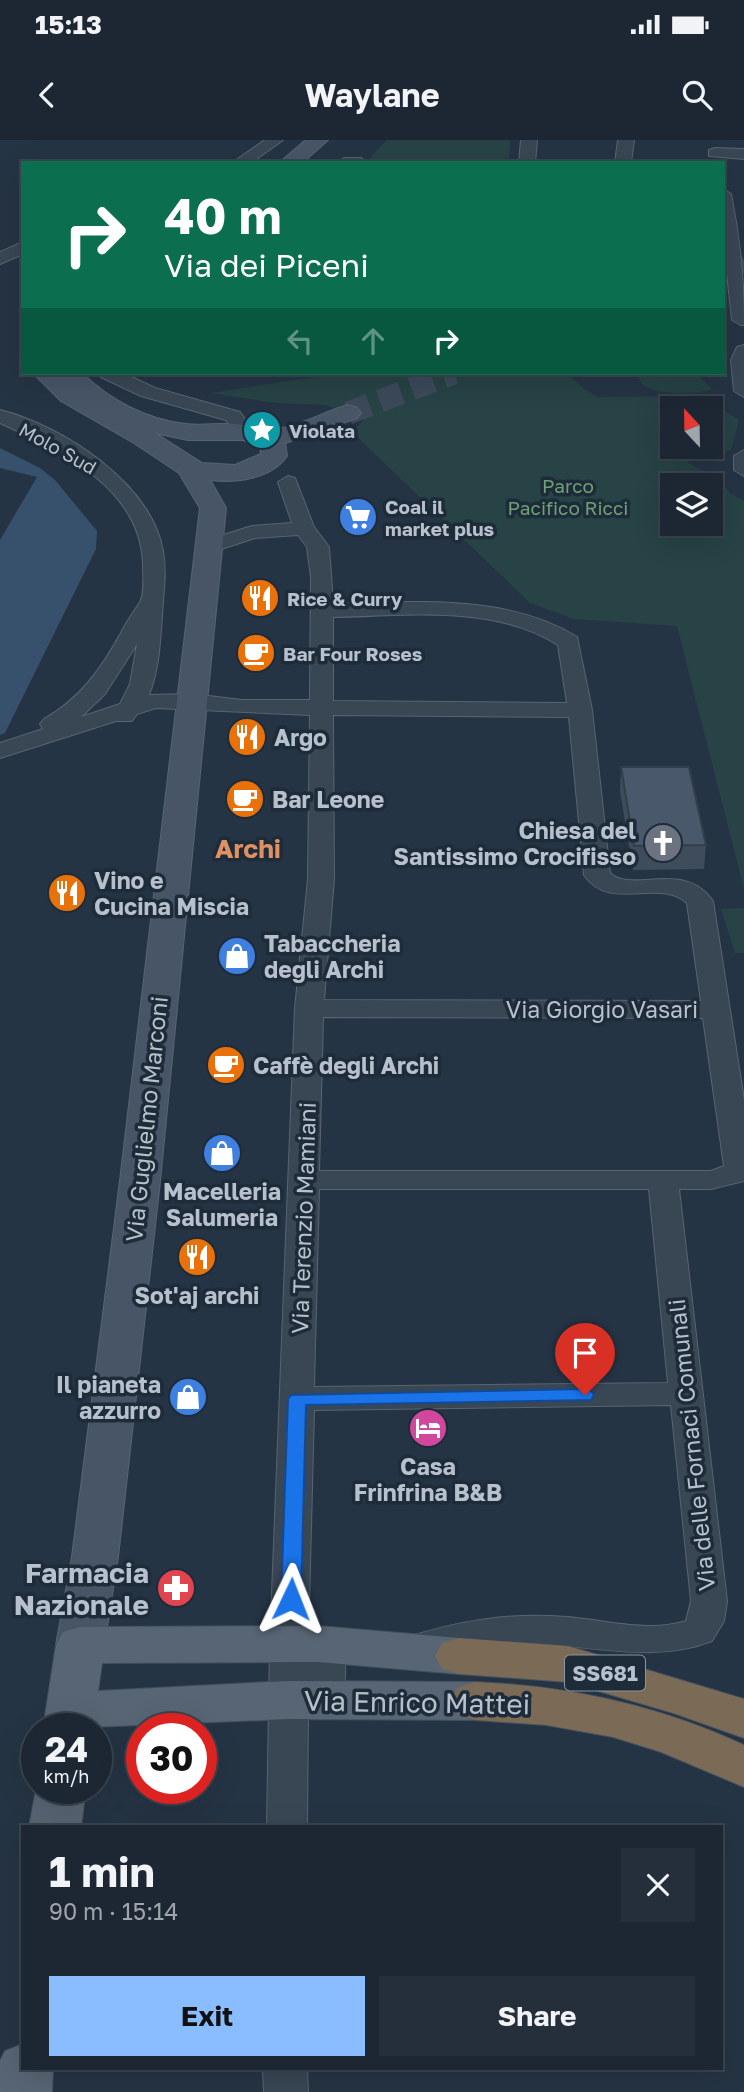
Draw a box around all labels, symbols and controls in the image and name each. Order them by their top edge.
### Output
text: 15:13 [35,9,102,40]
icon: back [28,76,66,114]
text: Waylane [304,76,440,114]
icon: search [678,76,716,114]
text: 40 m [164,186,282,245]
icon: right [49,189,140,280]
text: Via dei Piceni [164,246,369,284]
icon: left [281,322,319,360]
icon: ahead [354,322,392,360]
icon: right [427,322,465,360]
north arrow [660,396,723,458]
map controls [660,396,723,536]
place icon: Violata [241,409,283,451]
street label: Molo Sud [15,417,101,479]
place label: Violata [289,419,355,442]
button: layers [660,473,723,536]
park label: Parco Pacifico Ricci [508,474,628,519]
place label: Coal il market plus [385,495,495,540]
supermarket icon: Coal il market plus [337,496,379,538]
restaurant icon: Rice & Curry [239,577,281,619]
place label: Rice & Curry [287,587,403,610]
cafe icon: Bar Four Roses [235,632,277,674]
place label: Bar Four Roses [283,642,423,665]
restaurant icon: Argo [226,716,268,758]
place label: Argo [274,723,327,751]
cafe icon: Bar Leone [224,778,266,820]
place label: Bar Leone [272,785,384,813]
place label: Chiesa del Santissimo Crocifisso [394,816,636,870]
church icon: Chiesa del Santissimo Crocifisso [642,822,684,864]
district label: Archi [215,833,281,864]
place label: Vino e Cucina Miscia [94,866,249,920]
restaurant icon: Vino e Cucina Miscia [46,872,88,914]
place label: Tabaccheria degli Archi [264,929,400,983]
shop icon: Tabaccheria degli Archi [216,935,258,977]
street label: Via Guglielmo Marconi [119,995,173,1243]
street label: Via Giorgio Vasari [506,995,698,1023]
cafe icon: Caffè degli Archi [205,1044,247,1086]
place label: Caffè degli Archi [253,1051,439,1079]
street label: Via Terenzio Mamiani [285,1102,321,1334]
shop icon: Macelleria Salumeria [201,1132,243,1174]
place label: Macelleria Salumeria [163,1177,281,1231]
restaurant icon: Sot'aj archi [176,1236,218,1278]
place label: Sot'aj archi [135,1281,259,1309]
street label: Via delle Fornaci Comunali [662,1298,720,1592]
pin [555,1323,615,1395]
icon: arrive [566,1334,604,1372]
place label: Il pianeta azzurro [56,1370,161,1424]
shop icon: Il pianeta azzurro [167,1376,209,1418]
hotel icon: Casa Frinfrina B&B [407,1407,449,1449]
place label: Casa Frinfrina B&B [354,1452,502,1506]
place label: Farmacia Nazionale [14,1556,149,1621]
position arrow [254,1562,328,1636]
pharmacy icon: Farmacia Nazionale [155,1567,197,1609]
road number: SS681 [565,1656,645,1690]
street label: Via Enrico Mattei [304,1684,530,1720]
speed limit sign: 30 [126,1713,217,1804]
text: 24 [45,1728,88,1770]
text: km/h [44,1765,89,1787]
text: 1 min [49,1846,155,1896]
button: close [621,1848,695,1922]
text: 90 m · 15:14 [49,1897,178,1925]
button: Exit [49,1976,365,2056]
button: Share [379,1976,695,2056]

